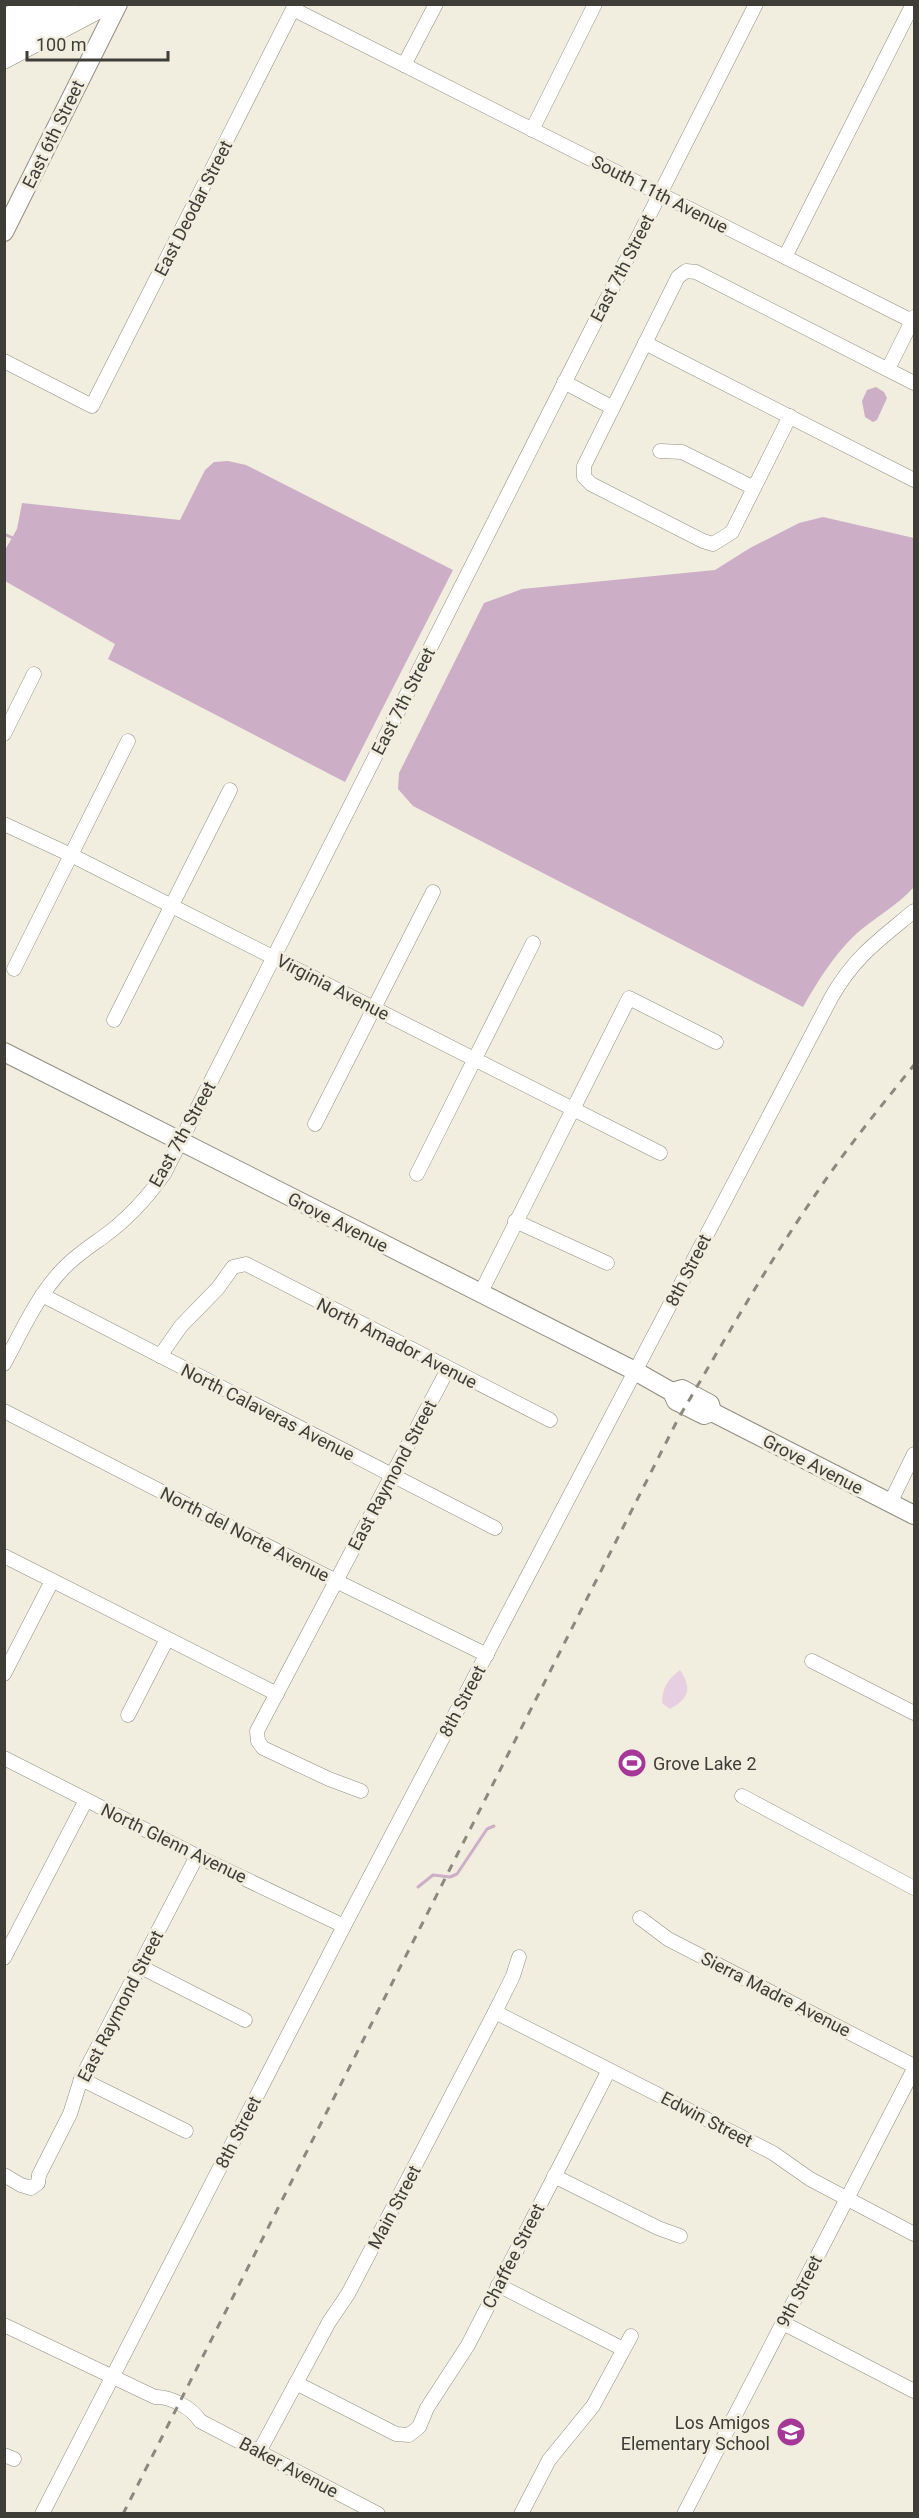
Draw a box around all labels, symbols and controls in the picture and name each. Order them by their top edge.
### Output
scale bar [27,24,168,62]
text: 100 m [36,34,87,55]
street label: East 6th Street [18,76,88,191]
street label: East Deodar Street [150,137,236,279]
street label: South 11th Avenue [588,150,732,238]
street label: East 7th Street [586,211,658,325]
street label: East 7th Street [367,644,439,758]
street label: Virginia Avenue [273,950,393,1024]
street label: East 7th Street [144,1077,220,1190]
street label: Grove Avenue [284,1188,392,1256]
street label: 8th Street [661,1230,715,1309]
street label: North Amador Avenue [313,1293,481,1393]
street label: North Calaveras Avenue [178,1359,358,1465]
street label: East Raymond Street [344,1396,441,1554]
street label: Grove Avenue [759,1430,867,1498]
street label: North del Norte Avenue [157,1482,333,1586]
street label: 8th Street [434,1662,490,1740]
sports icon: Grove Lake 2 [616,1747,648,1779]
place label: Grove Lake 2 [653,1753,757,1774]
street label: North Glenn Avenue [98,1799,250,1887]
street label: East Raymond Street [73,1927,167,2085]
street label: Sierra Madre Avenue [698,1947,854,2041]
street label: Edwin Street [658,2087,756,2151]
street label: 8th Street [211,2092,265,2171]
street label: Main Street [363,2161,425,2252]
street label: Chaffee Street [478,2200,548,2312]
street label: 9th Street [772,2251,826,2330]
place label: Los Amigos Elementary School [621,2412,770,2454]
school or university icon: Los Amigos Elementary School [775,2416,807,2448]
street label: Baker Avenue [236,2432,342,2502]

